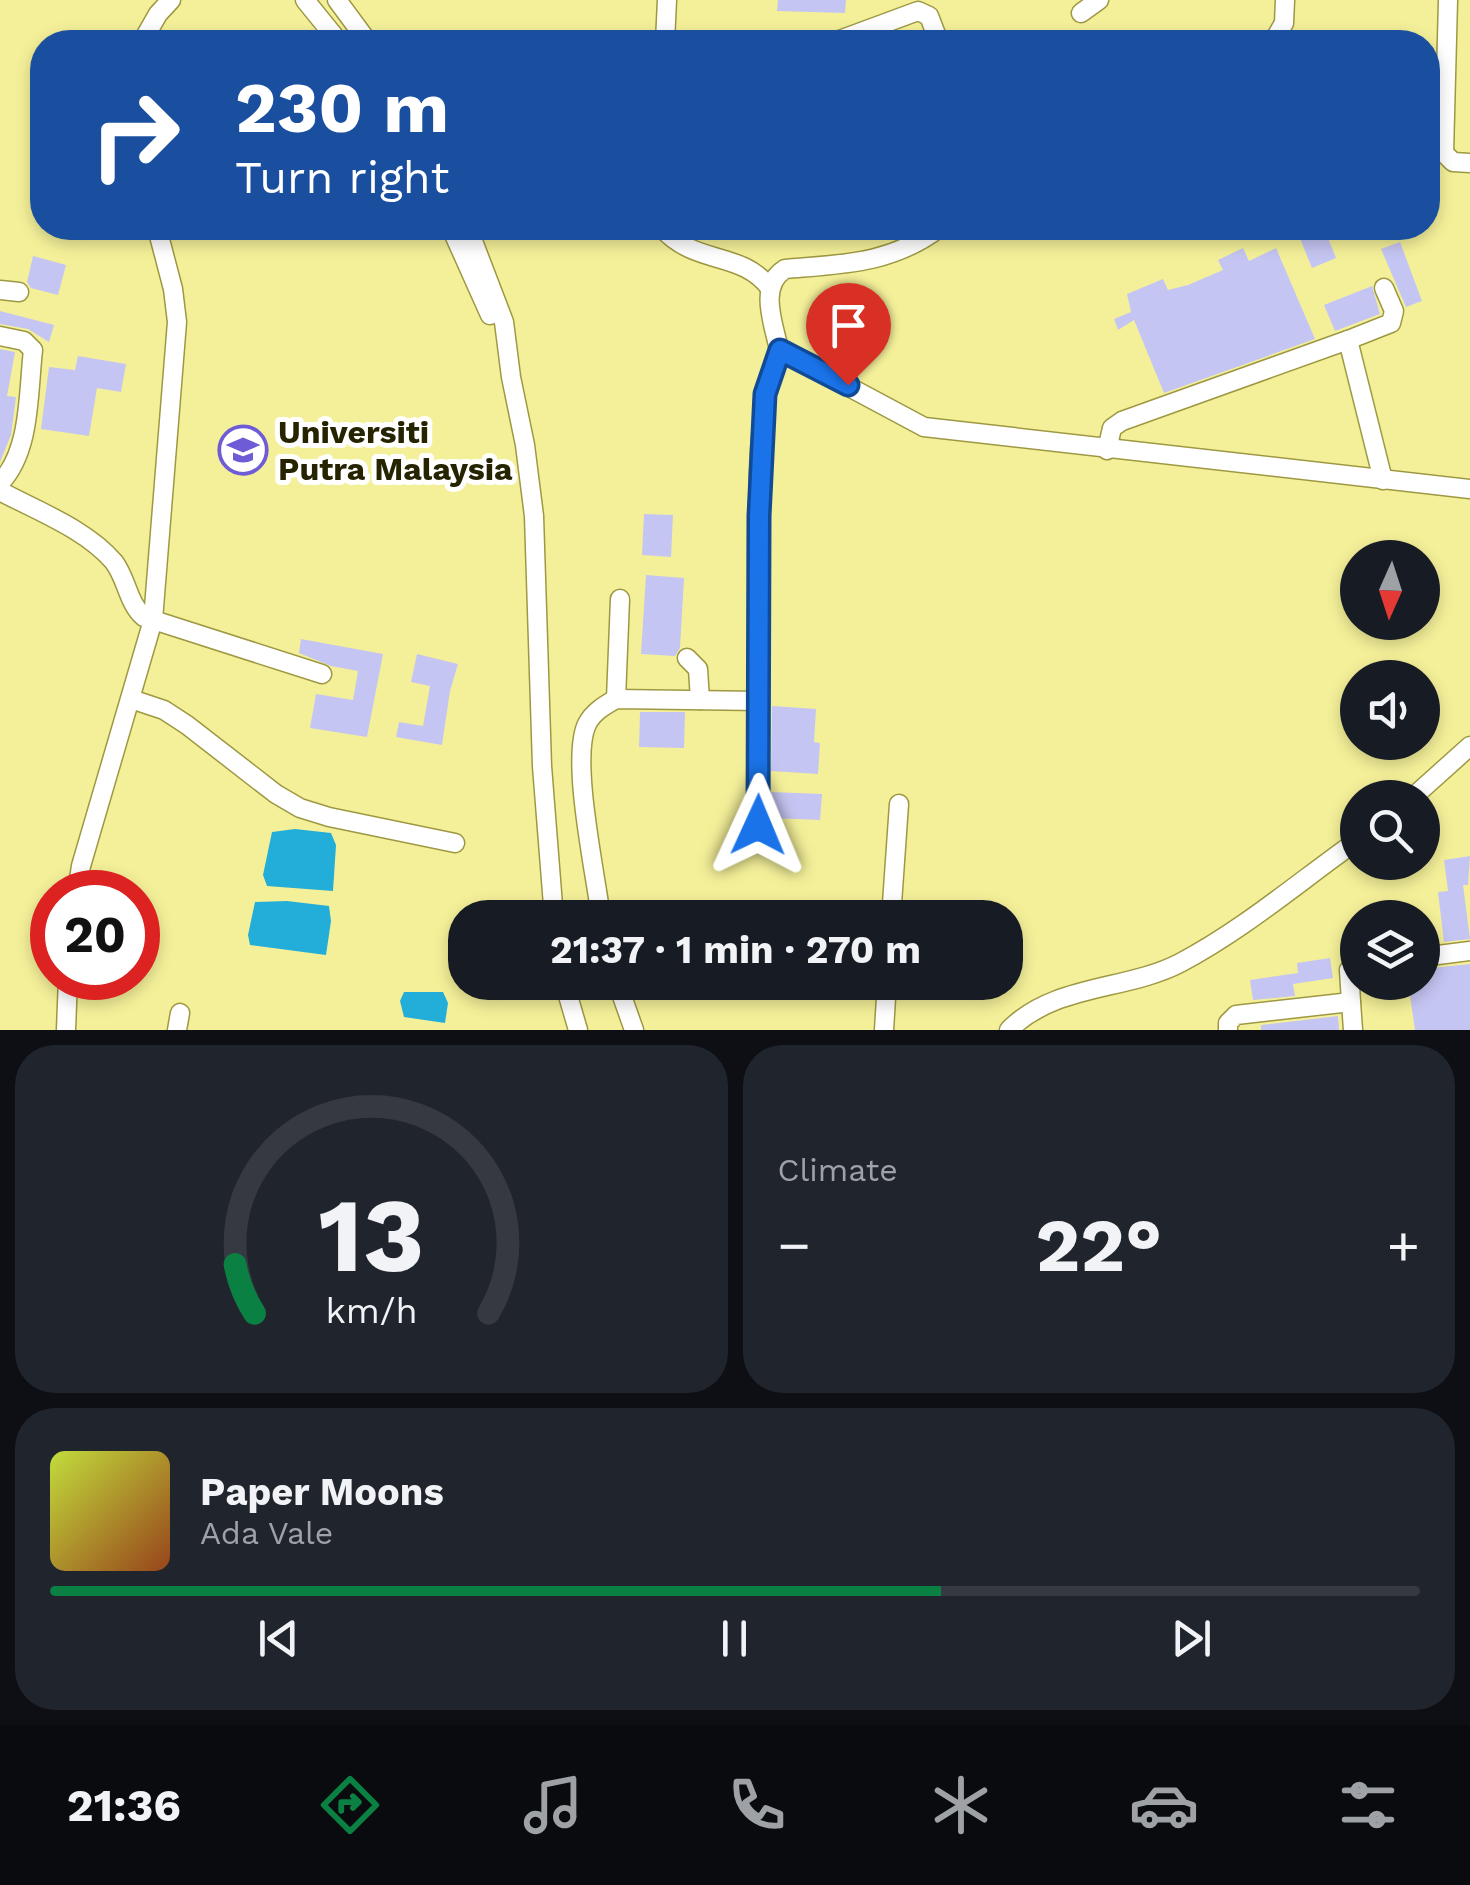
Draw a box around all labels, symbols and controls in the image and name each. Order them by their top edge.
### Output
text: 230 m [235,67,449,149]
icon: right [70,70,200,200]
text: Turn right [235,151,449,204]
pin [806,283,891,386]
icon: arrive [821,298,876,353]
place label: Universiti Putra Malaysia [278,413,513,488]
school or university icon: Universiti Putra Malaysia [217,424,269,476]
north arrow [1340,540,1440,640]
map controls [1340,540,1440,1000]
button: sound [1340,660,1440,760]
position arrow [706,773,810,877]
button: search [1340,780,1440,880]
speed limit sign: 20 [30,870,160,1000]
button: layers [1340,900,1440,1000]
text: 21:37 · 1 min · 270 m [550,928,921,972]
text: Climate [778,1151,898,1189]
text: 13 [318,1174,425,1296]
text: 22° [1035,1201,1162,1289]
text: − [778,1213,811,1277]
text: + [1387,1213,1420,1277]
text: km/h [325,1290,417,1332]
text: Paper Moons [200,1470,444,1514]
text: Ada Vale [200,1514,333,1552]
icon: previous [251,1611,306,1666]
icon: pause [707,1611,762,1666]
icon: next [1164,1611,1219,1666]
icon: directions [315,1770,385,1840]
icon: music [518,1770,588,1840]
icon: phone [722,1770,792,1840]
icon: climate [926,1770,996,1840]
icon: car [1129,1770,1199,1840]
icon: filters [1333,1770,1403,1840]
text: 21:36 [67,1779,181,1832]

